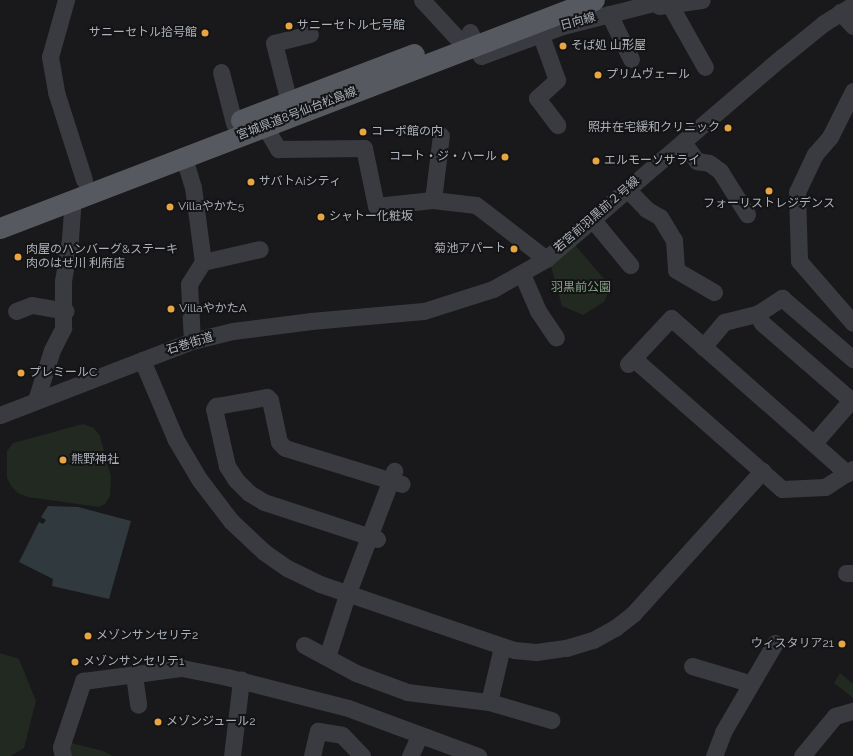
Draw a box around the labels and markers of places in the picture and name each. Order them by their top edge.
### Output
place label: サニーセトル七号館 [297,19,405,33]
marker: サニーセトル七号館 [284,21,294,31]
place label: サニーセトル拾号館 [89,26,197,40]
marker: サニーセトル拾号館 [200,28,210,38]
place label: そば処 山形屋 [571,39,646,53]
marker: そば処 山形屋 [558,41,568,51]
place label: プリムヴェール [606,68,690,82]
marker: プリムヴェール [593,70,603,80]
place label: 照井在宅緩和クリニック [588,121,720,135]
marker: 照井在宅緩和クリニック [723,123,733,133]
place label: コーポ館の内 [371,125,443,139]
marker: コーポ館の内 [358,127,368,137]
place label: コート・ジ・ハール [389,150,497,164]
marker: コート・ジ・ハール [500,152,510,162]
place label: エルモーソサライ [604,154,700,168]
marker: エルモーソサライ [591,156,601,166]
place label: サバトAiシティ [259,175,342,189]
marker: サバトAiシティ [246,177,256,187]
marker: フォーリストレジデンス [764,186,774,196]
place label: フォーリストレジデンス [703,197,835,211]
place label: Villaやかた5 [178,200,244,214]
marker: Villaやかた5 [165,202,175,212]
place label: シャトー化粧坂 [329,210,413,224]
marker: シャトー化粧坂 [316,212,326,222]
place label: 菊池アパート [434,242,506,256]
place label: 肉屋のハンバーグ&ステーキ 肉のはせ川 利府店 [26,243,178,271]
marker: 菊池アパート [509,244,519,254]
marker: 肉屋のハンバーグ&ステーキ 肉のはせ川 利府店 [13,252,23,262]
place label: VillaやかたA [179,302,247,316]
marker: VillaやかたA [166,304,176,314]
place label: プレミールC [29,366,97,380]
marker: プレミールC [16,368,26,378]
place label: 熊野神社 [71,453,119,467]
marker: 熊野神社 [58,455,68,465]
place label: メゾンサンセリテ2 [96,629,198,643]
marker: メゾンサンセリテ2 [83,631,93,641]
place label: ウィスタリア21 [751,637,834,651]
marker: ウィスタリア21 [837,639,847,649]
place label: メゾンサンセリテ1 [83,655,184,669]
marker: メゾンサンセリテ1 [70,657,80,667]
place label: メゾンジュール2 [166,715,256,729]
marker: メゾンジュール2 [153,717,163,727]

